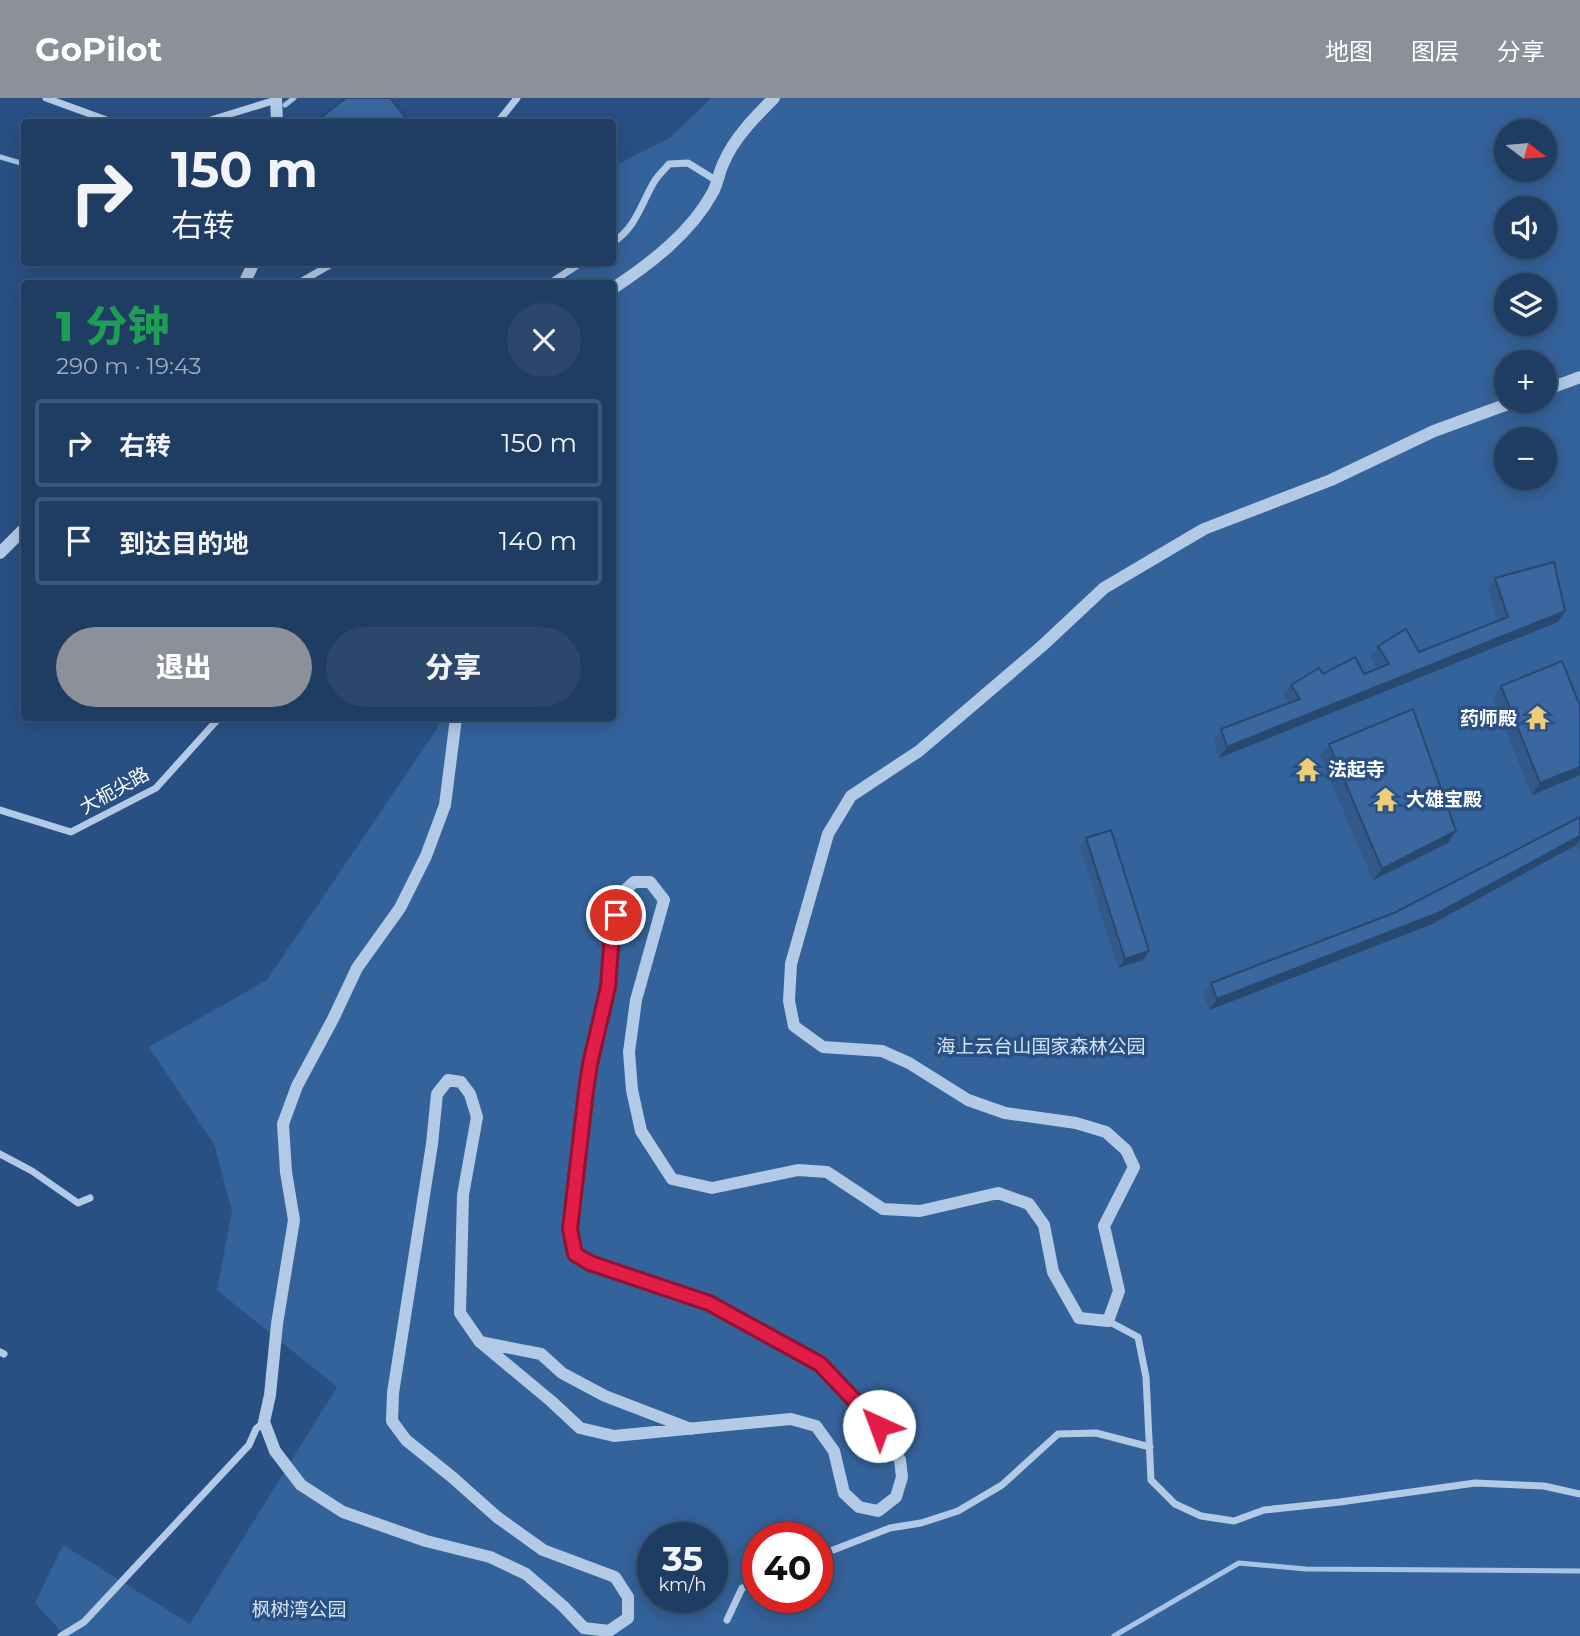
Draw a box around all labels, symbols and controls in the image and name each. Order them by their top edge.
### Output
text: GoPilot [35,29,162,69]
text: 地图 [1325,37,1373,66]
text: 图层 [1411,37,1459,66]
text: 分享 [1497,37,1545,66]
north arrow [1494,119,1558,182]
map controls [1494,119,1557,490]
text: 150 m [171,140,318,199]
icon: right [56,147,147,238]
button: sound [1494,196,1557,259]
text: 右转 [171,206,235,245]
button: layers [1494,273,1557,336]
text: 1 分钟 [56,300,169,352]
button: close [507,303,581,377]
button: + [1494,350,1557,413]
text: 290 m · 19:43 [56,352,202,380]
icon: right [60,424,98,462]
text: 150 m [501,427,577,459]
button: − [1494,427,1557,490]
text: 右转 [119,430,171,462]
icon: arrive [60,522,98,560]
text: 140 m [499,525,577,557]
text: 到达目的地 [119,528,249,560]
button: 退出 [56,627,312,707]
button: 分享 [326,627,581,707]
temple icon: 药师殿 [1523,704,1551,732]
place label: 药师殿 [1460,707,1517,730]
temple icon: 法起寺 [1294,755,1322,783]
place label: 法起寺 [1328,758,1385,781]
street label: 大枙尖路 [75,762,153,819]
temple icon: 大雄宝殿 [1372,785,1400,813]
place label: 大雄宝殿 [1406,788,1482,811]
pin [586,885,646,945]
icon: arrive [597,896,635,934]
park label: 海上云台山国家森林公园 [936,1035,1146,1058]
position arrow [842,1389,916,1463]
speed limit sign: 40 [742,1522,833,1613]
text: 35 [662,1537,703,1580]
text: km/h [658,1574,707,1596]
park label: 枫树湾公园 [251,1598,347,1621]

